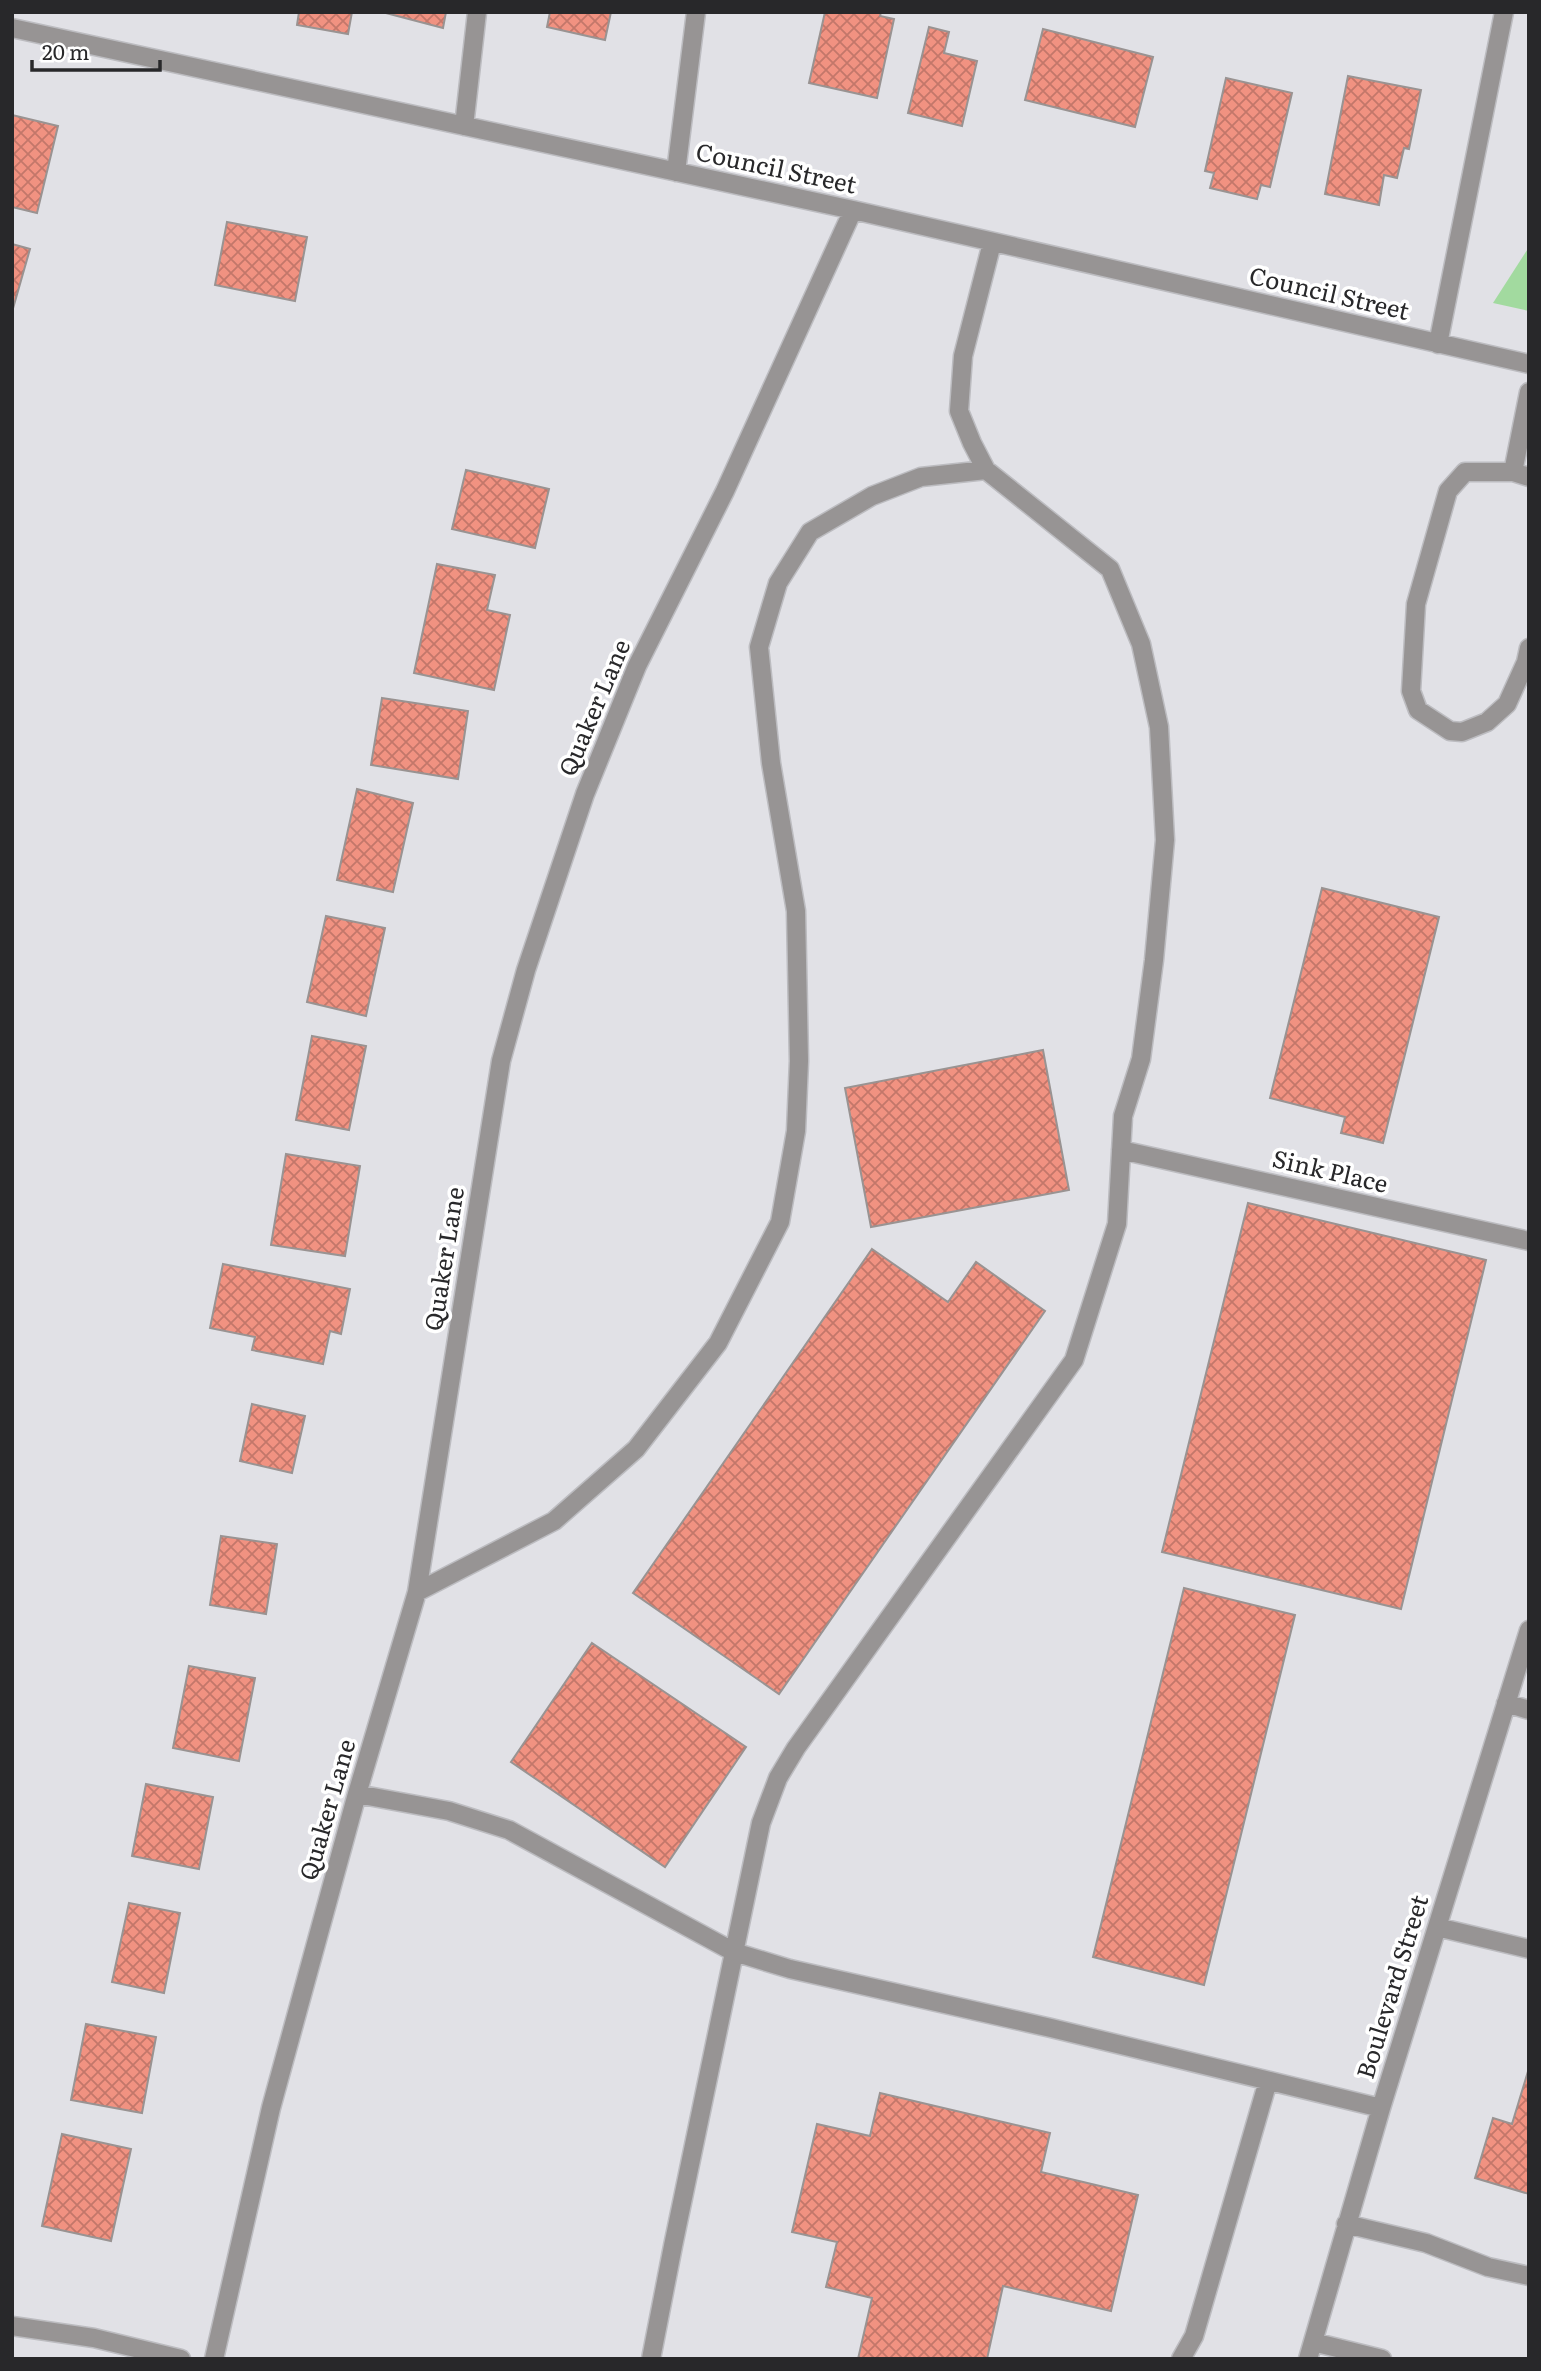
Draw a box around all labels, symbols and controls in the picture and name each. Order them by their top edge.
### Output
scale bar [32,28,159,72]
text: 20 m [42,35,89,66]
street label: Council Street [693,132,860,201]
street label: Council Street [1246,256,1413,327]
street label: Quaker Lane [548,633,637,781]
street label: Sink Place [1270,1139,1392,1200]
street label: Quaker Lane [414,1184,471,1333]
street label: Quaker Lane [289,1735,362,1884]
street label: Boulevard Street [1346,1890,1435,2083]

